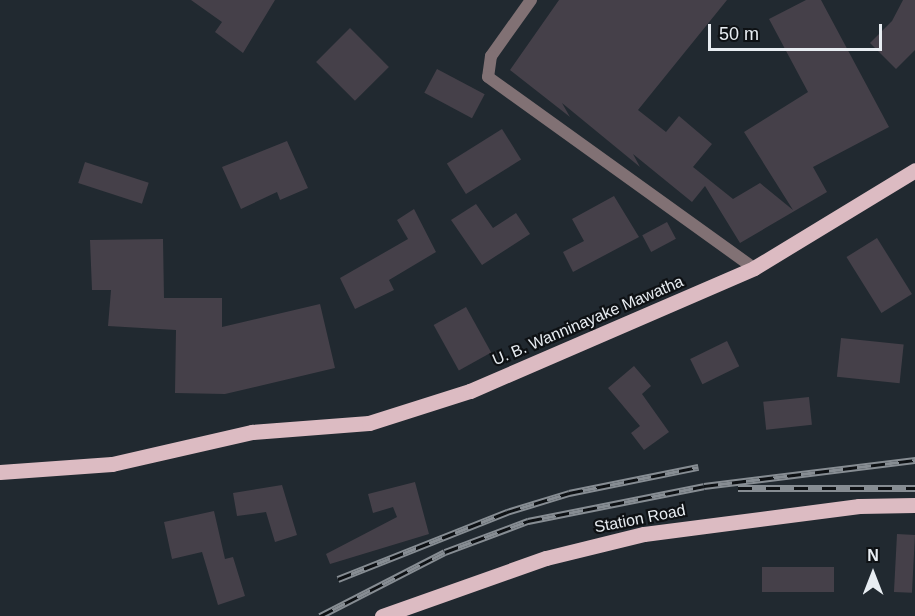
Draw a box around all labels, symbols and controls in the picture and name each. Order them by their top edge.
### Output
scale bar [711,12,885,50]
text: 50 m [719,24,759,44]
street label: U. B. Wanninayake Mawatha [490,272,686,370]
street label: Station Road [593,501,687,537]
north arrow [843,544,903,604]
text: N [867,547,879,564]

